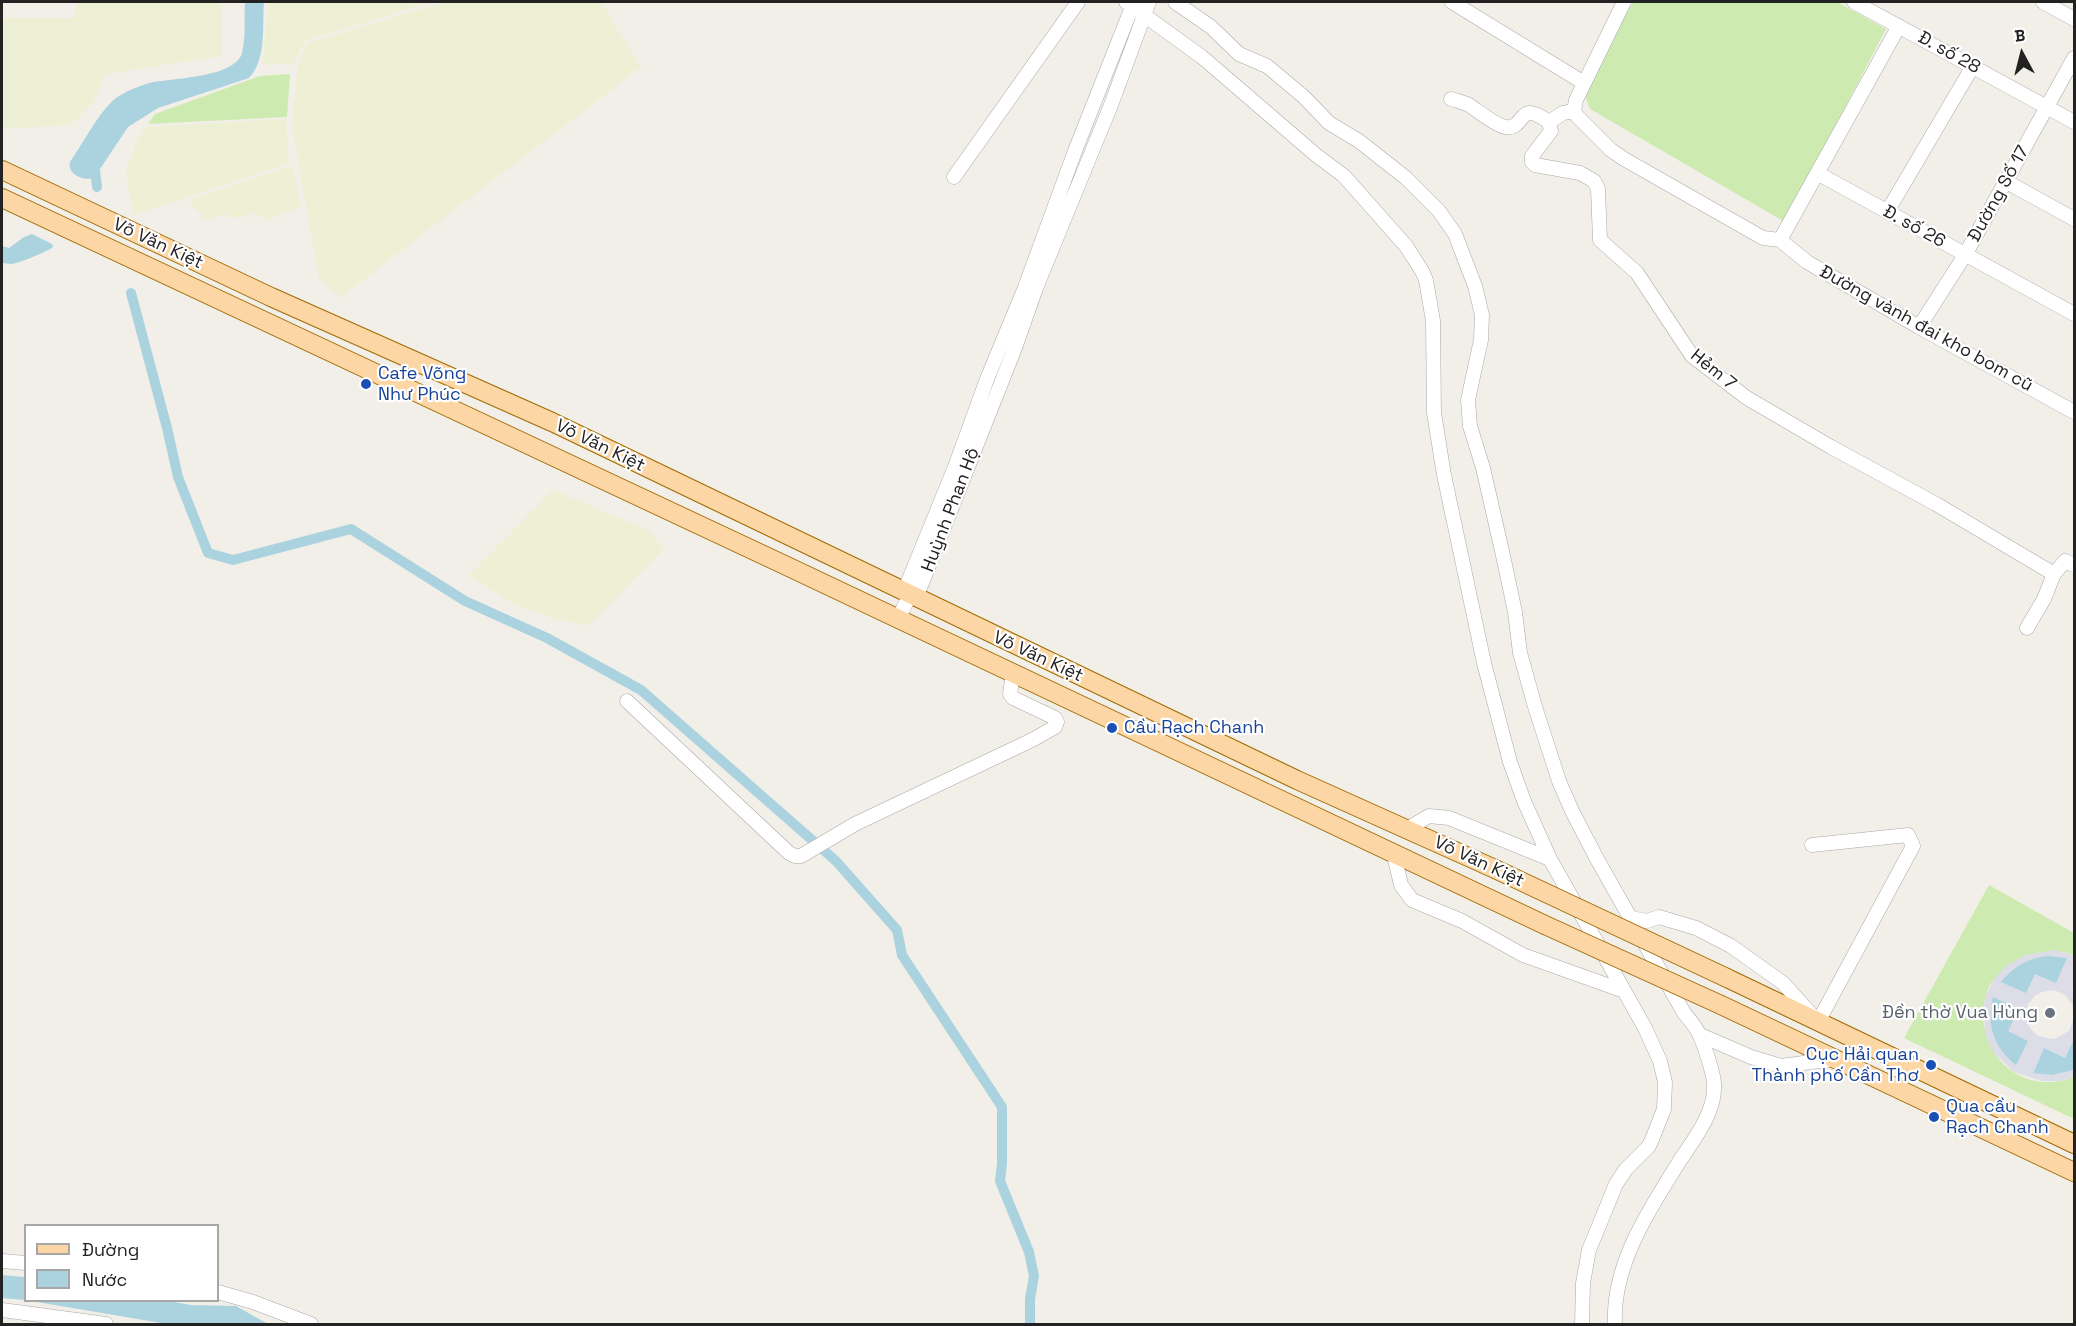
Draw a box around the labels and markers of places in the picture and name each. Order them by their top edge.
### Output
place label: Cafe Võng Như Phúc [378,363,466,406]
marker: Cafe Võng Như Phúc [359,377,373,391]
place label: Cầu Rạch Chanh [1124,717,1264,739]
marker: Cầu Rạch Chanh [1105,721,1119,735]
place label: Đền thờ Vua Hùng [1882,1002,2038,1024]
marker: Đền thờ Vua Hùng [2043,1006,2057,1020]
place label: Cục Hải quan Thành phố Cần Thơ [1751,1044,1919,1086]
marker: Cục Hải quan Thành phố Cần Thơ [1924,1058,1938,1072]
place label: Qua cầu Rạch Chanh [1946,1096,2049,1138]
marker: Qua cầu Rạch Chanh [1927,1110,1941,1124]

